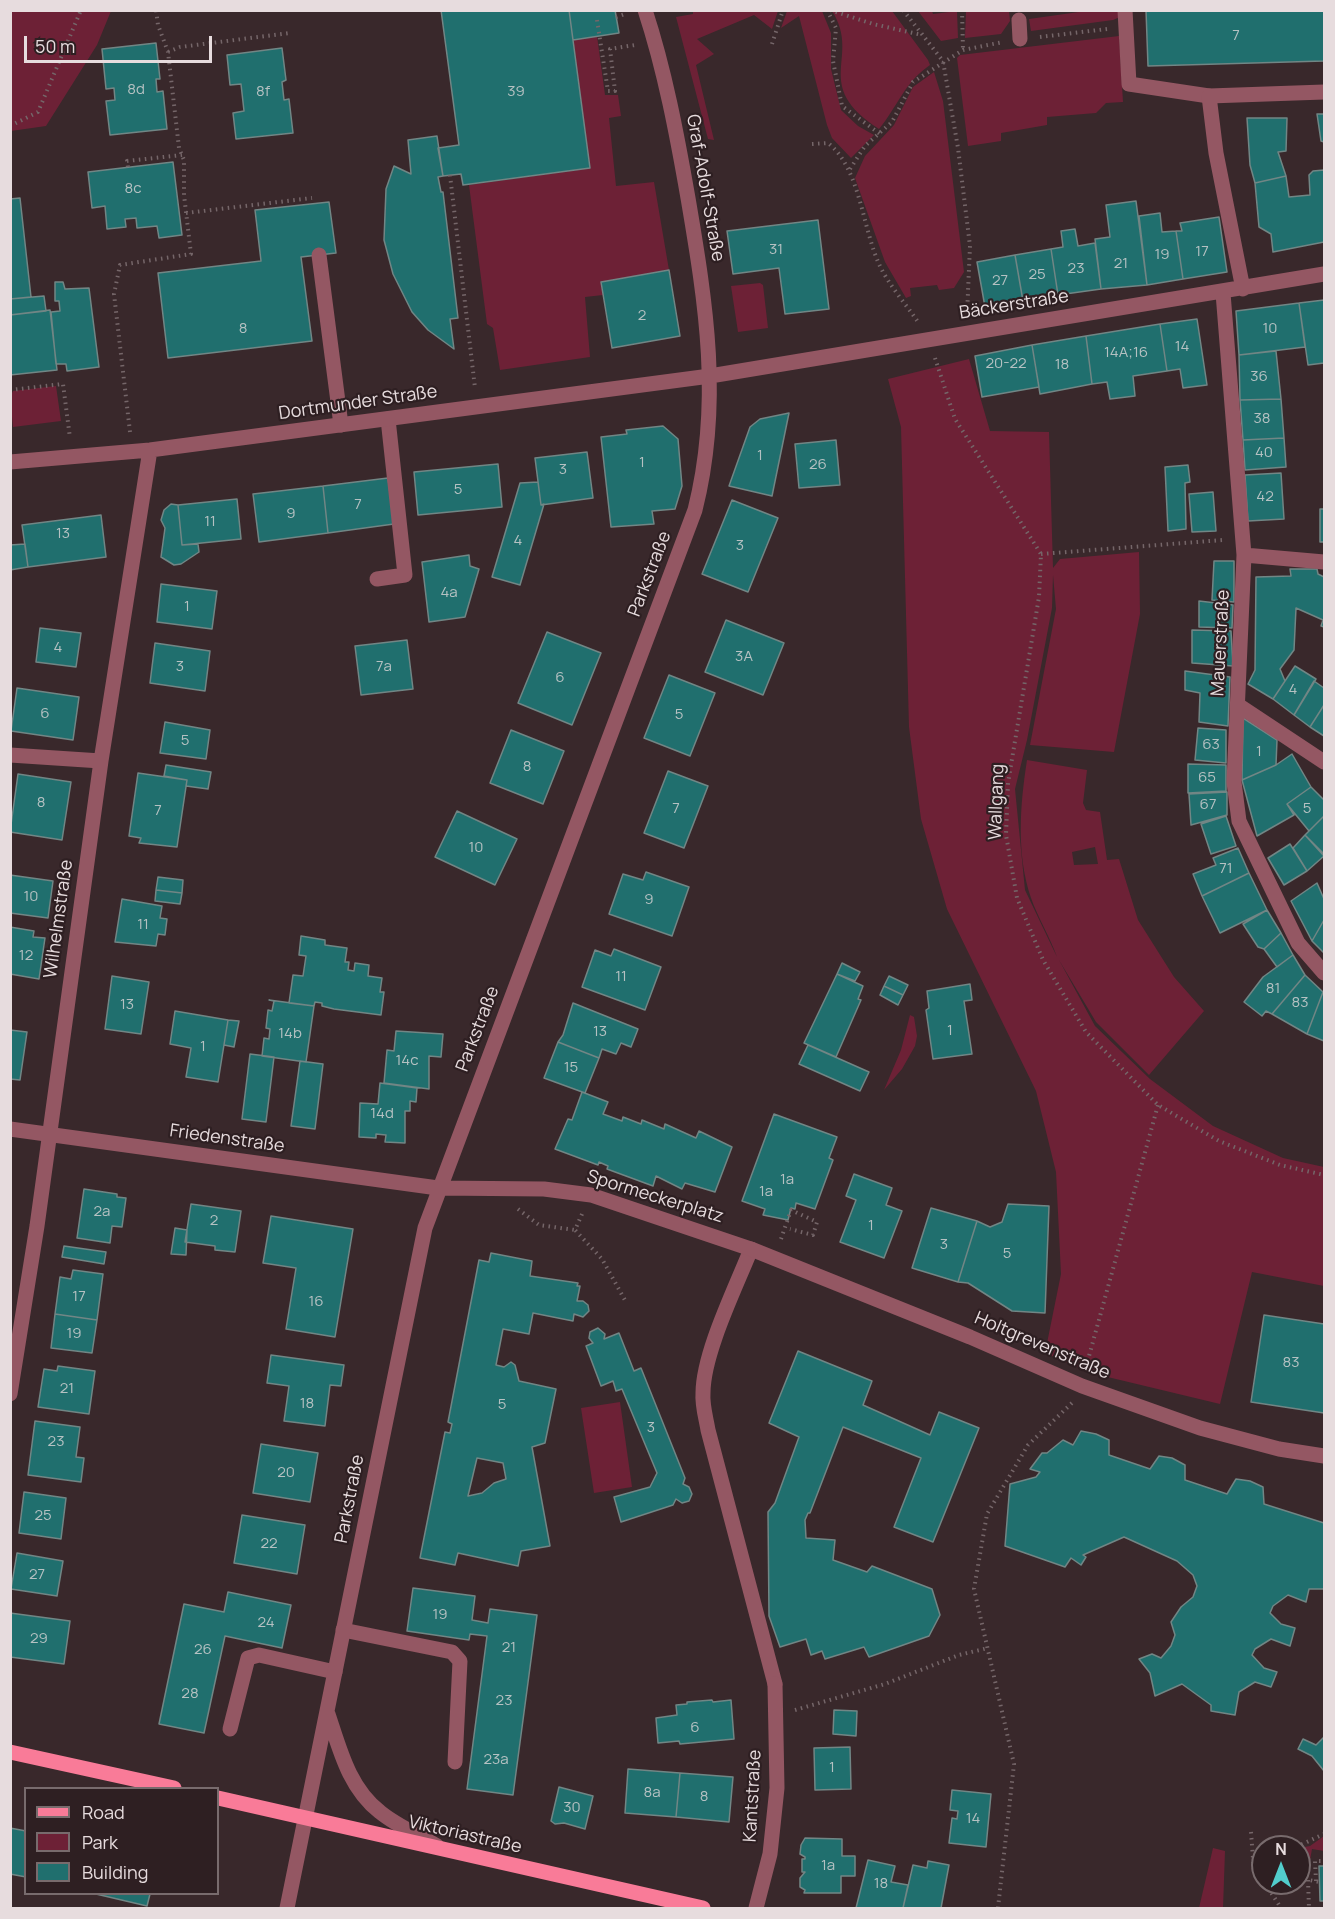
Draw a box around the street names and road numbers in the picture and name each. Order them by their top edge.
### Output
street label: Graf-Adolf-Straße [681,113,729,263]
street label: Bäckerstraße [958,286,1070,324]
street label: Dortmunder Straße [277,381,439,425]
street label: Parkstraße [624,528,676,620]
street label: Mauerstraße [1207,589,1235,697]
street label: Wallgang [985,763,1009,841]
street label: Wilhelmstraße [40,858,78,980]
street label: Parkstraße [452,983,504,1075]
street label: Friedenstraße [168,1120,286,1158]
street label: Spormeckerplatz [584,1166,726,1228]
street label: Holtgrevenstraße [971,1308,1113,1384]
street label: Parkstraße [331,1453,369,1545]
street label: Kantstraße [740,1749,766,1843]
street label: Viktoriastraße [406,1811,524,1859]

